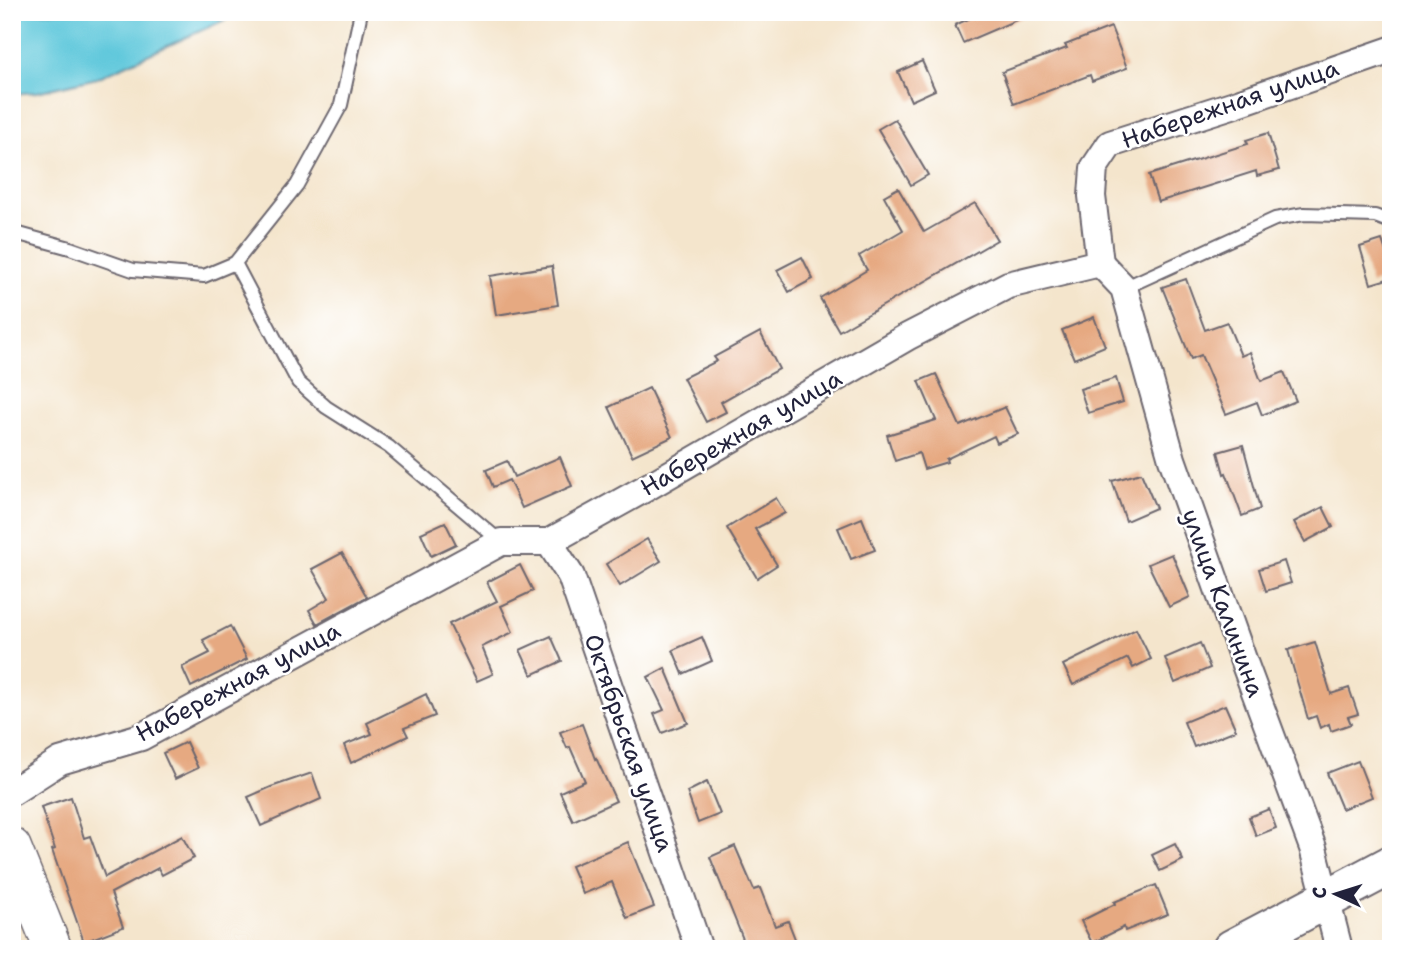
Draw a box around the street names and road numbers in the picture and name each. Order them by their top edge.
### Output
street label: Набережная улица [1117,52,1343,156]
street label: Набережная улица [634,362,848,504]
street label: улица Калинина [1174,504,1272,702]
street label: Набережная улица [130,614,346,750]
street label: Октябрьская улица [577,630,681,856]

